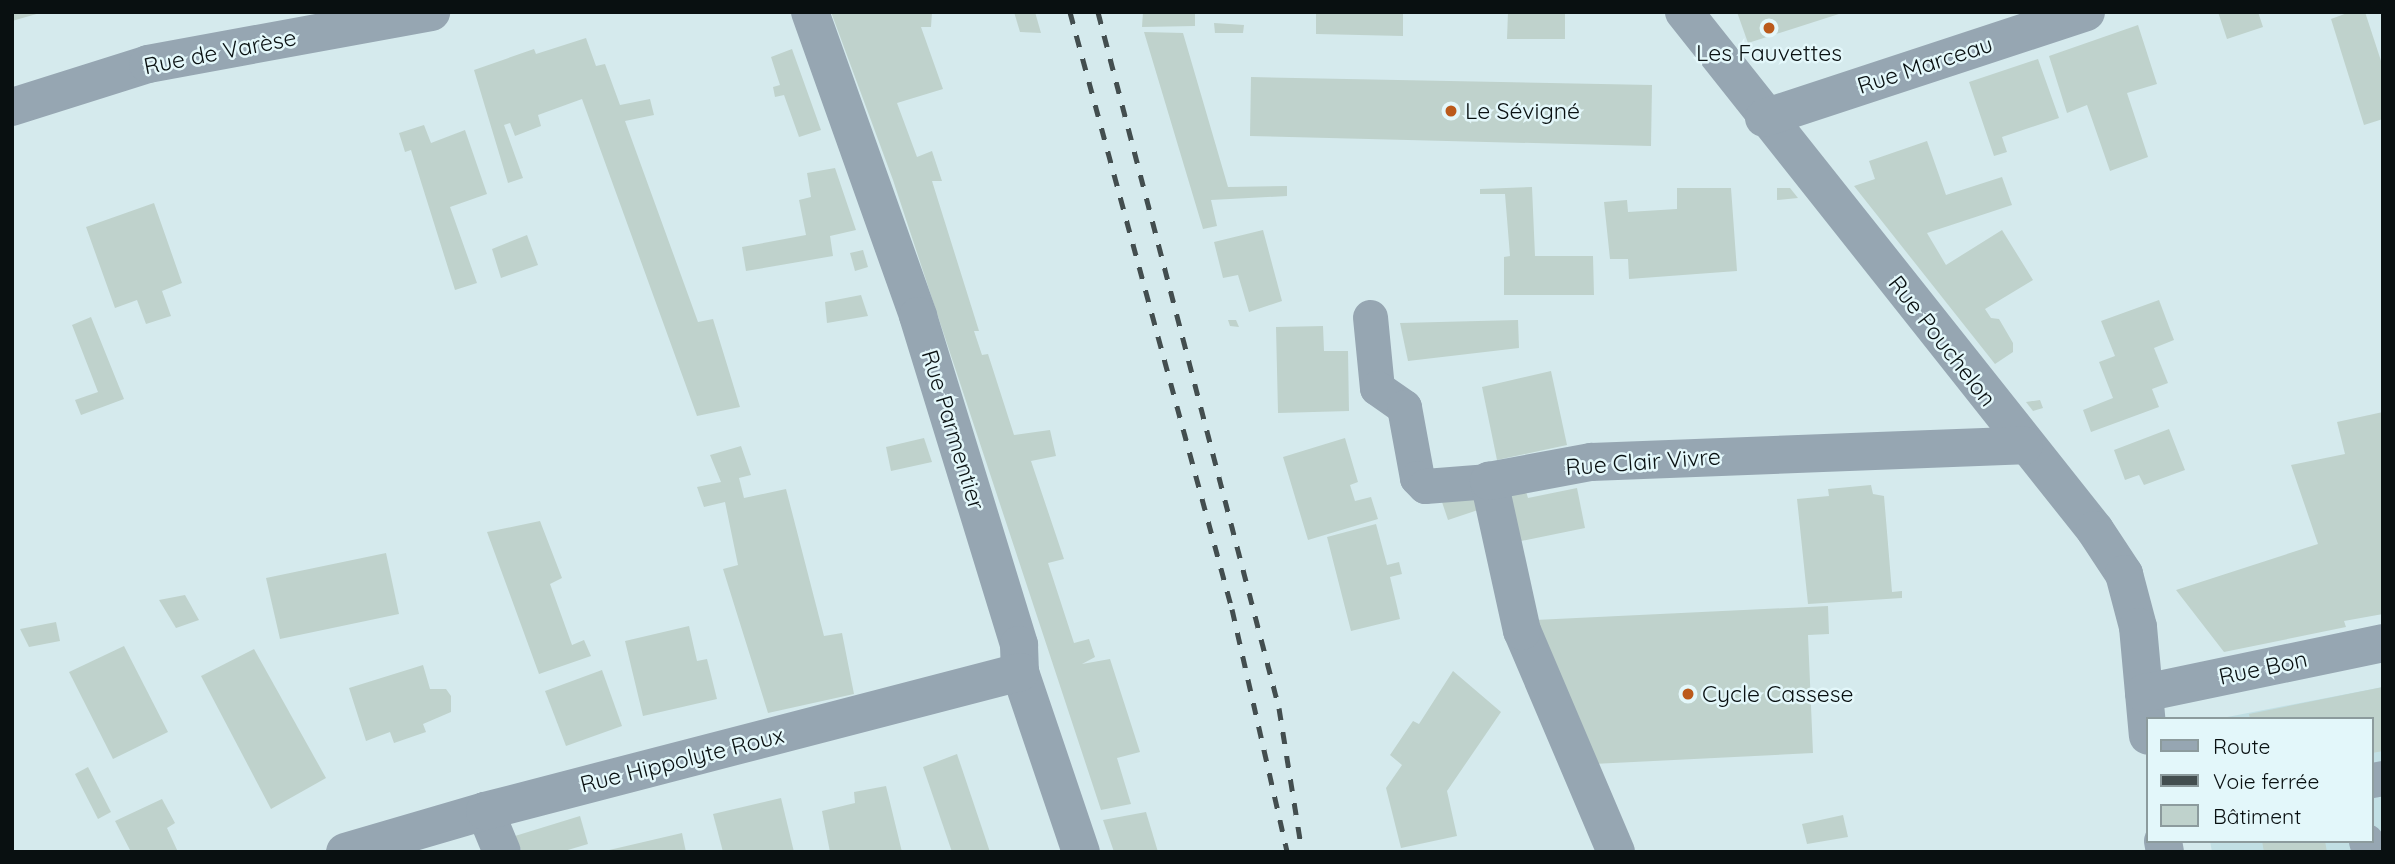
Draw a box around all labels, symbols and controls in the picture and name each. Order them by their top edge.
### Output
marker: Les Fauvettes [1761,20,1777,36]
street label: Rue de Varèse [141,24,299,80]
street label: Rue Marceau [1854,30,1996,100]
place label: Les Fauvettes [1696,39,1842,67]
place label: Le Sévigné [1465,97,1580,125]
marker: Le Sévigné [1443,103,1459,119]
street label: Rue Pouchelon [1882,270,2002,412]
street label: Rue Parmentier [916,347,990,513]
street label: Rue Clair Vivre [1564,443,1722,481]
street label: Rue Bon [2216,645,2310,691]
place label: Cycle Cassese [1702,680,1854,708]
marker: Cycle Cassese [1680,686,1696,702]
legend [2146,717,2374,843]
street label: Rue Hippolyte Roux [577,721,787,799]
text: Route [2213,733,2270,759]
text: Voie ferrée [2213,768,2319,794]
text: Bâtiment [2213,803,2301,829]

